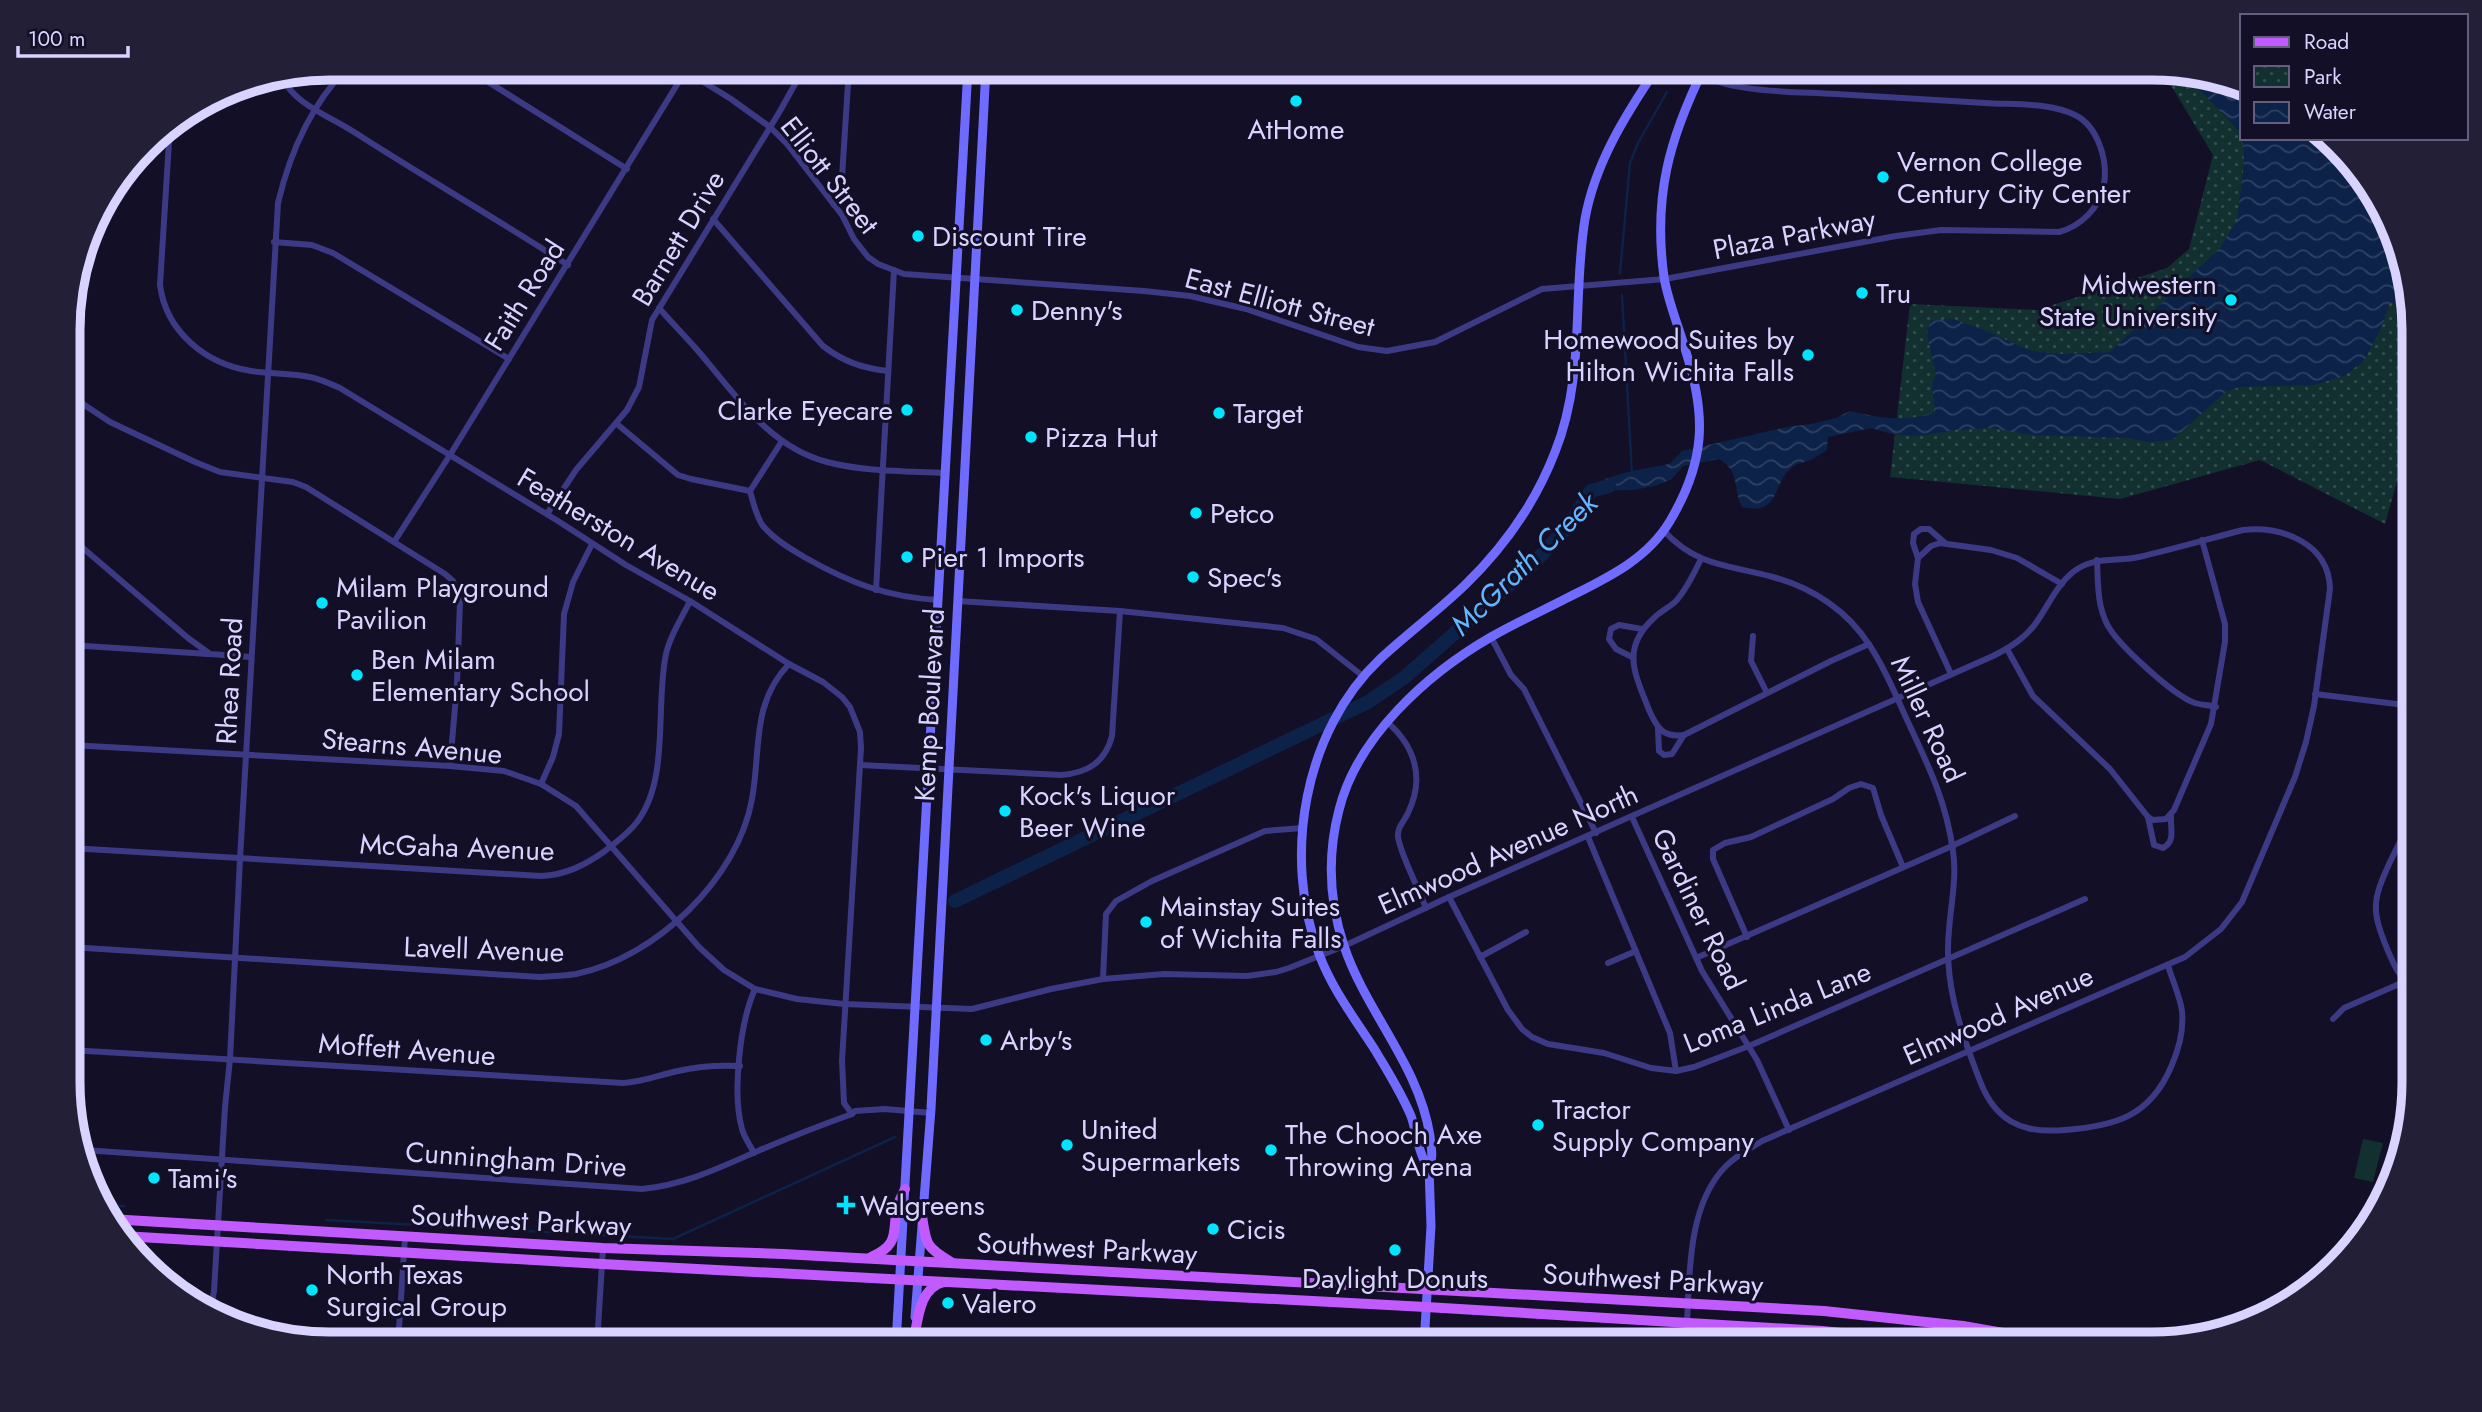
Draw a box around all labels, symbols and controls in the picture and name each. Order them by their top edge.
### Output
scale bar [18,14,128,58]
legend [2240,14,2468,140]
text: 100 m [28,24,85,54]
text: Road [2304,27,2349,57]
text: Park [2304,62,2342,92]
marker: AtHome [1288,93,1304,109]
text: Water [2304,97,2357,127]
street label: Elliott Street [771,108,889,243]
place label: AtHome [1248,109,1344,150]
place label: Vernon College Century City Center [1897,141,2131,214]
street label: Barnett Drive [622,163,735,314]
marker: Vernon College Century City Center [1875,169,1891,185]
street label: Plaza Parkway [1709,198,1880,270]
place label: Discount Tire [932,216,1087,257]
marker: Discount Tire [910,228,926,244]
street label: Faith Road [474,232,575,359]
street label: East Elliott Street [1180,257,1380,348]
place label: Midwestern State University [2039,264,2218,337]
place label: Tru [1876,273,1911,314]
marker: Tru [1854,285,1870,301]
place label: Denny's [1031,290,1123,331]
marker: Midwestern State University [2223,292,2239,308]
marker: Denny's [1009,302,1025,318]
place label: Homewood Suites by Hilton Wichita Falls [1543,319,1795,392]
marker: Homewood Suites by Hilton Wichita Falls [1800,347,1816,363]
place label: Clarke Eyecare [717,390,893,431]
place label: Target [1233,393,1303,434]
marker: Clarke Eyecare [899,402,915,418]
marker: Target [1211,405,1227,421]
place label: Pizza Hut [1045,417,1158,458]
marker: Pizza Hut [1023,429,1039,445]
street label: Featherston Avenue [510,458,728,611]
water label: McGrath Creek [1440,481,1608,645]
place label: Petco [1210,493,1274,534]
marker: Petco [1188,505,1204,521]
place label: Pier 1 Imports [921,537,1085,578]
marker: Pier 1 Imports [899,549,915,565]
place label: Spec's [1207,557,1282,598]
place label: Milam Playground Pavilion [336,567,549,640]
marker: Spec's [1185,569,1201,585]
marker: Milam Playground Pavilion [314,595,330,611]
street label: Kemp Boulevard [904,608,955,802]
street label: Rhea Road [206,617,253,746]
place label: Ben Milam Elementary School [371,639,590,712]
street label: Miller Road [1880,649,1975,789]
marker: Ben Milam Elementary School [349,667,365,683]
street label: Stearns Avenue [320,718,504,775]
street label: Elmwood Avenue North [1372,774,1645,925]
place label: Kock's Liquor Beer Wine [1019,775,1176,848]
marker: Kock's Liquor Beer Wine [997,803,1013,819]
street label: Gardiner Road [1642,821,1755,997]
street label: McGaha Avenue [359,824,555,871]
place label: Mainstay Suites of Wichita Falls [1160,886,1341,959]
marker: Mainstay Suites of Wichita Falls [1138,914,1154,930]
street label: Lavell Avenue [403,926,565,973]
street label: Loma Linda Lane [1677,951,1877,1064]
street label: Elmwood Avenue [1897,955,2100,1076]
place label: Arby's [1000,1020,1072,1061]
street label: Moffett Avenue [317,1023,497,1076]
marker: Arby's [978,1032,994,1048]
place label: Tractor Supply Company [1552,1089,1754,1162]
place label: United Supermarkets [1081,1109,1240,1182]
place label: The Chooch Axe Throwing Arena [1285,1114,1482,1187]
marker: Tractor Supply Company [1530,1117,1546,1133]
street label: Cunningham Drive [404,1131,628,1188]
marker: United Supermarkets [1059,1137,1075,1153]
marker: The Chooch Axe Throwing Arena [1263,1142,1279,1158]
place label: Tami's [168,1158,237,1199]
marker: Tami's [146,1170,162,1186]
place label: Walgreens [860,1185,985,1226]
street label: Southwest Parkway [410,1194,633,1247]
marker: Walgreens [838,1197,854,1213]
place label: Cicis [1227,1209,1285,1250]
marker: Cicis [1205,1221,1221,1237]
street label: Southwest Parkway [976,1222,1199,1275]
marker: Daylight Donuts [1387,1242,1403,1258]
street label: Southwest Parkway [1542,1253,1765,1306]
place label: North Texas Surgical Group [326,1254,507,1327]
place label: Daylight Donuts [1302,1258,1488,1299]
marker: North Texas Surgical Group [304,1282,320,1298]
place label: Valero [962,1283,1036,1324]
marker: Valero [940,1295,956,1311]

